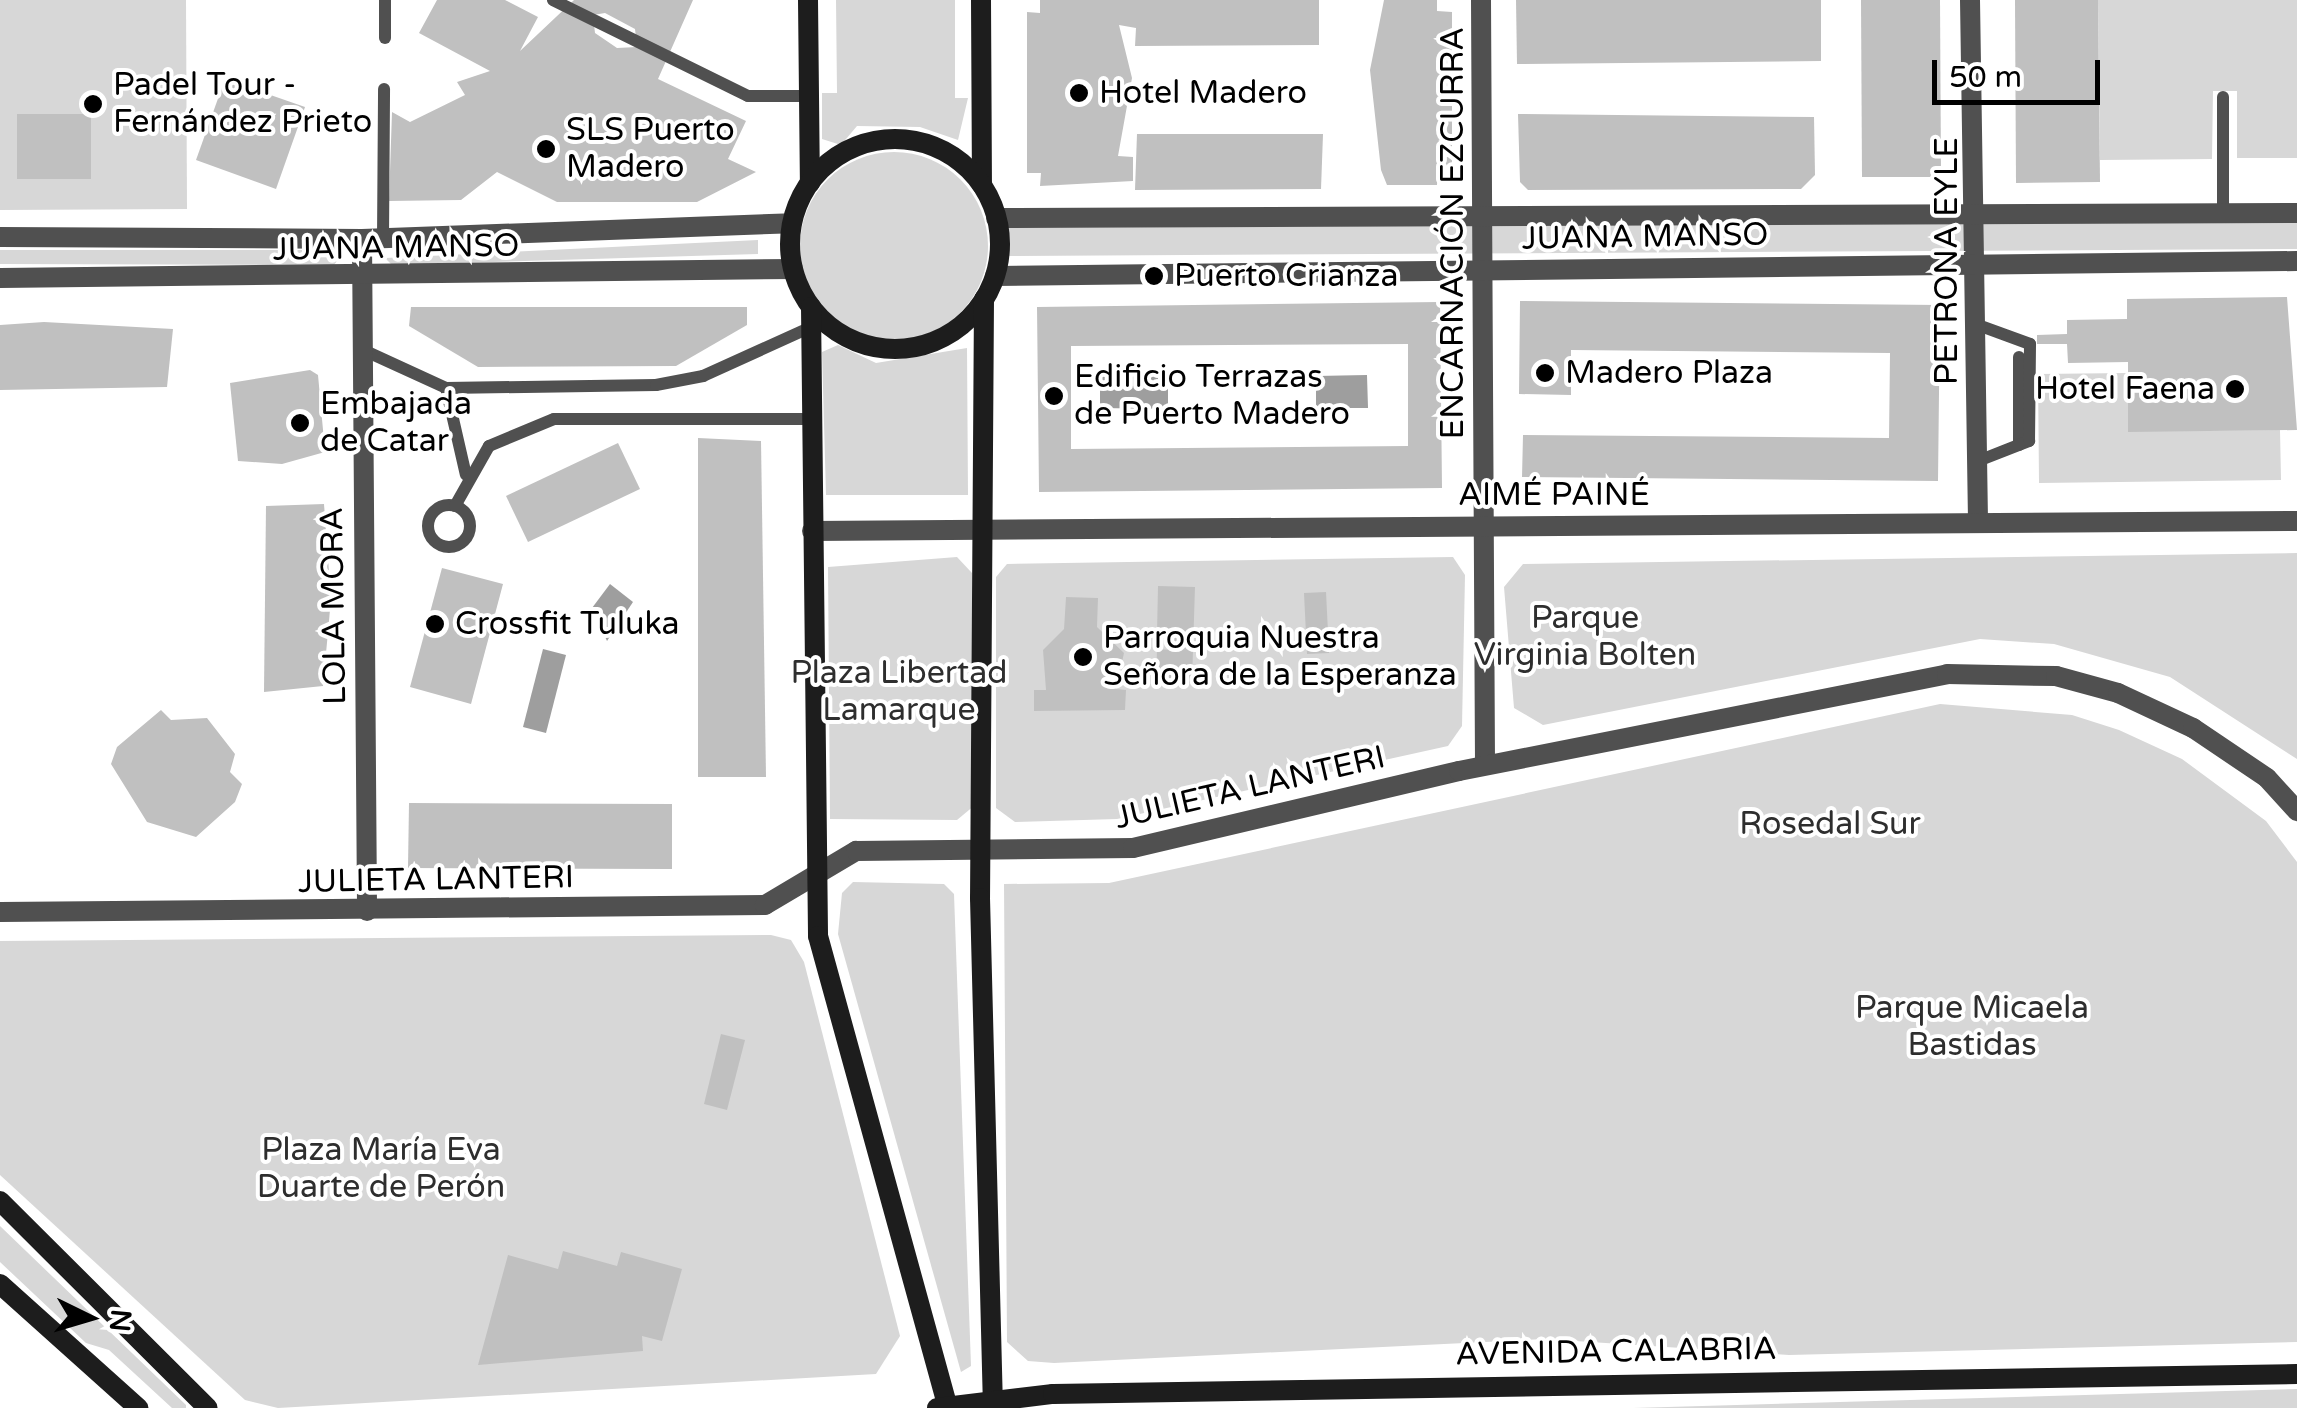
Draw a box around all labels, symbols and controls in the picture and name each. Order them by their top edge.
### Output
street label: ENCARNACIÓN EZCURRA [1434,27,1472,439]
scale bar [1937,40,2104,102]
text: 50 m [1949,59,2022,96]
place label: Padel Tour - Fernández Prieto [113,67,372,142]
place label: Hotel Madero [1099,74,1307,112]
marker: Hotel Madero [1068,82,1090,104]
marker: Padel Tour - Fernández Prieto [82,93,104,115]
place label: SLS Puerto Madero [566,112,735,187]
street label: PETRONA EYLE [1928,137,1966,385]
marker: SLS Puerto Madero [535,138,557,160]
street label: JUANA MANSO [1521,216,1769,258]
street label: JUANA MANSO [272,227,520,269]
place label: Puerto Crianza [1174,257,1399,295]
marker: Puerto Crianza [1143,265,1165,287]
place label: Madero Plaza [1565,354,1773,392]
place label: Edificio Terrazas de Puerto Madero [1074,359,1350,434]
marker: Madero Plaza [1534,362,1556,384]
place label: Hotel Faena [2035,370,2215,408]
marker: Hotel Faena [2224,378,2246,400]
marker: Edificio Terrazas de Puerto Madero [1043,385,1065,407]
place label: Embajada de Catar [320,386,472,461]
marker: Embajada de Catar [289,412,311,434]
street label: AIMÉ PAINÉ [1458,476,1650,514]
street label: LOLA MORA [313,507,355,705]
park label: Parque Virginia Bolten [1474,600,1696,675]
place label: Crossfit Tuluka [455,605,680,643]
marker: Crossfit Tuluka [424,613,446,635]
place label: Parroquia Nuestra Señora de la Esperanza [1103,620,1457,695]
marker: Parroquia Nuestra Señora de la Esperanza [1072,646,1094,668]
park label: Plaza Libertad Lamarque [791,655,1007,730]
street label: JULIETA LANTERI [1111,738,1389,838]
park label: Rosedal Sur [1739,805,1921,843]
street label: JULIETA LANTERI [298,858,574,902]
park label: Parque Micaela Bastidas [1855,990,2089,1065]
park label: Plaza María Eva Duarte de Perón [257,1132,505,1207]
north arrow [40,1268,140,1368]
text: N [102,1308,138,1333]
street label: AVENIDA CALABRIA [1455,1330,1777,1374]

